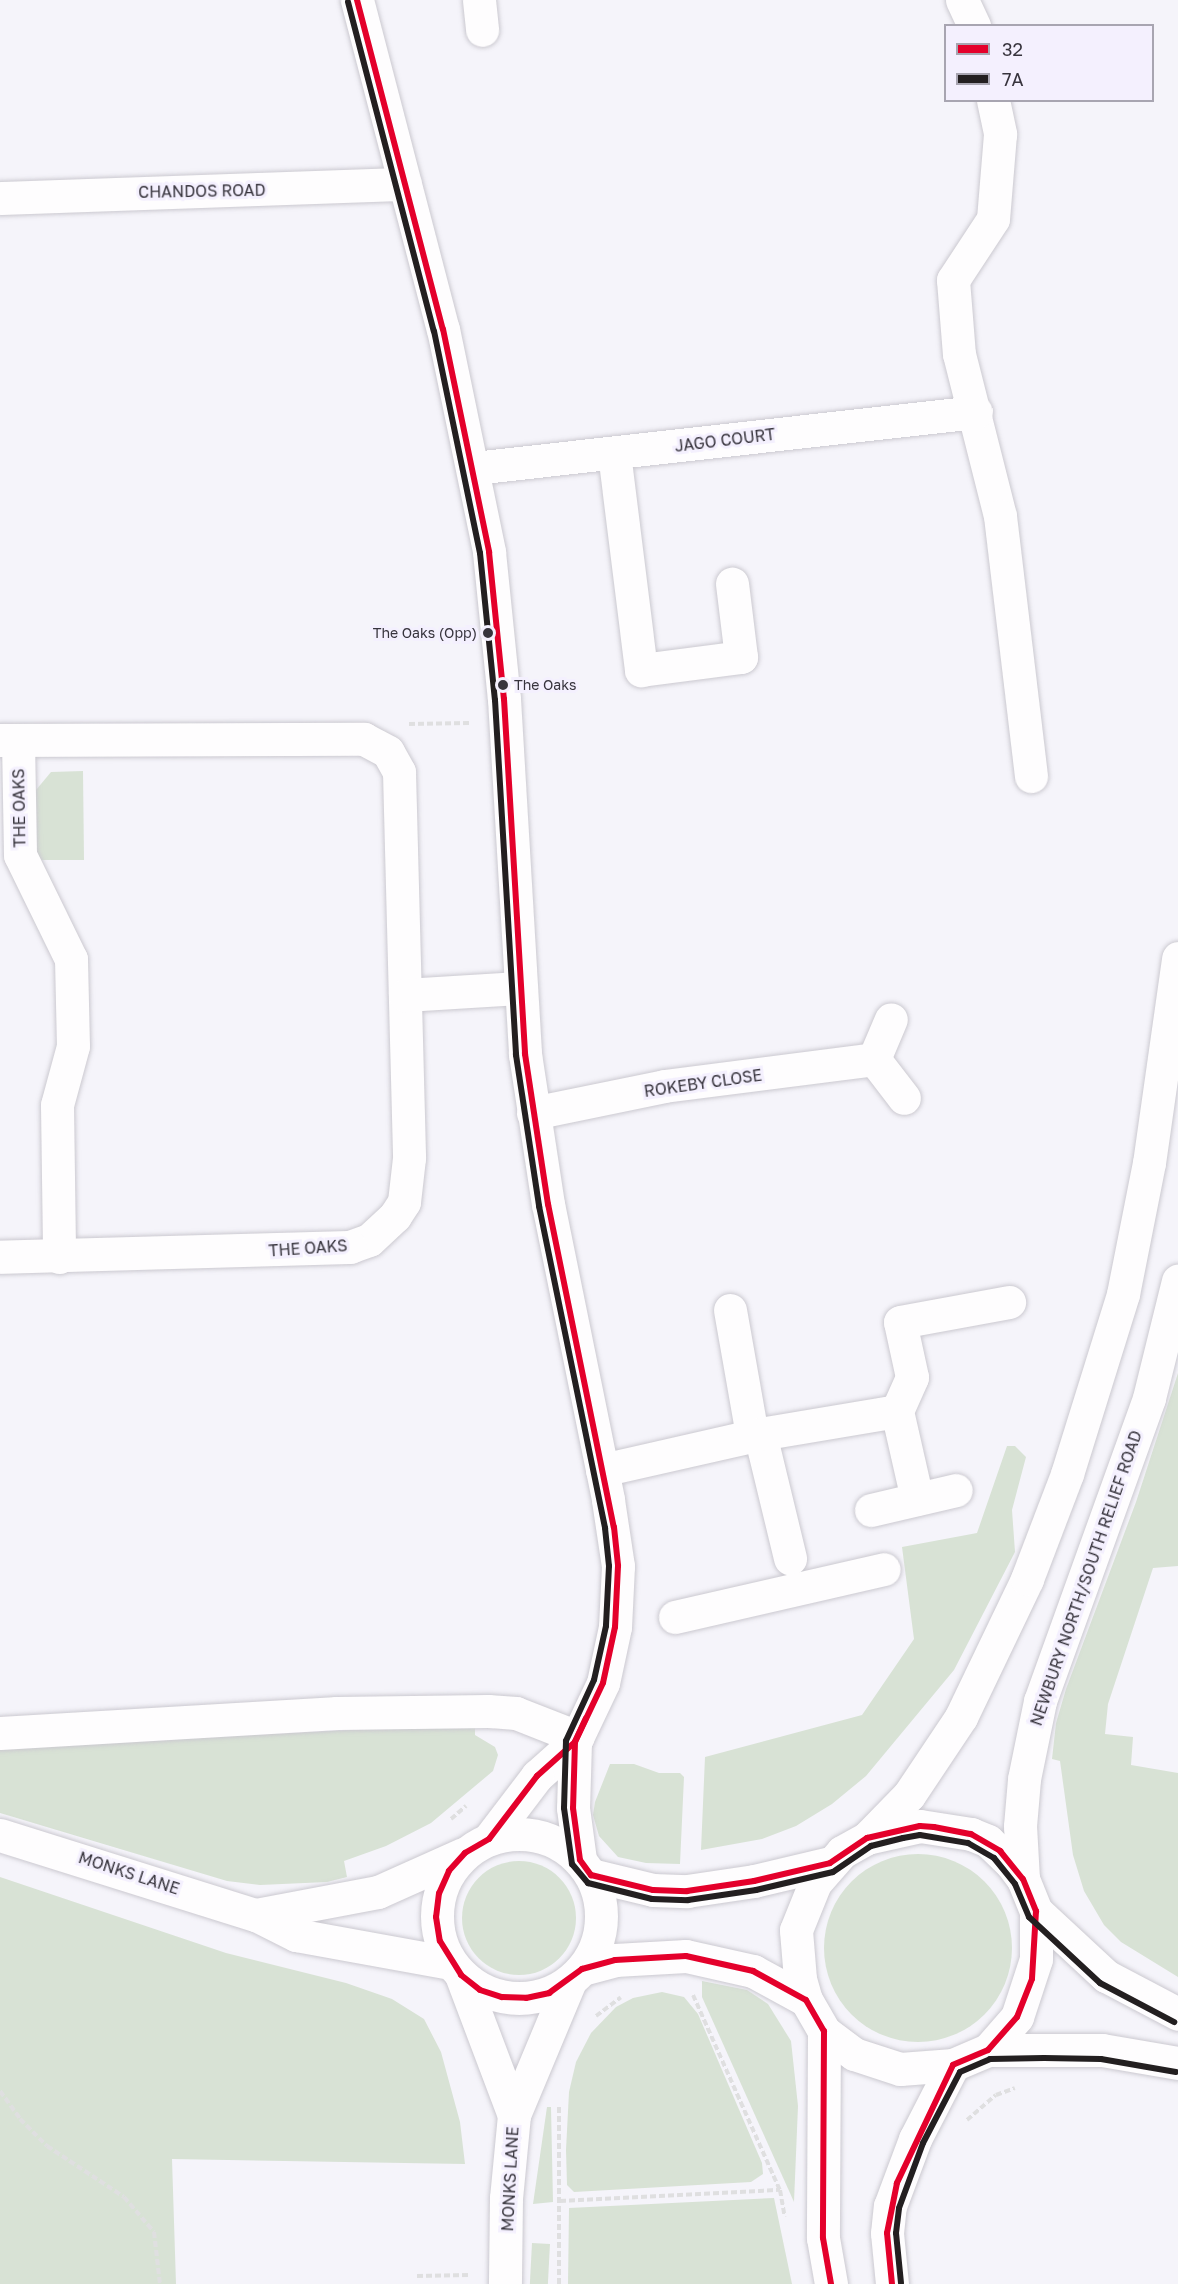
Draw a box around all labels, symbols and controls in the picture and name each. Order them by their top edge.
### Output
legend [944,24,1154,102]
text: 32 [1002,38,1023,60]
text: 7A [1002,68,1024,90]
street label: CHANDOS ROAD [138,180,266,202]
street label: JAGO COURT [674,424,776,456]
place label: The Oaks (Opp) [373,625,477,641]
marker: The Oaks (Opp) [482,627,494,639]
place label: The Oaks [514,677,577,693]
marker: The Oaks [497,679,509,691]
street label: THE OAKS [9,768,29,848]
street label: ROKEBY CLOSE [643,1065,763,1101]
street label: THE OAKS [268,1236,348,1260]
street label: NEWBURY NORTH/SOUTH RELIEF ROAD [1026,1428,1146,1728]
street label: MONKS LANE [76,1848,182,1898]
street label: MONKS LANE [498,2126,522,2232]

